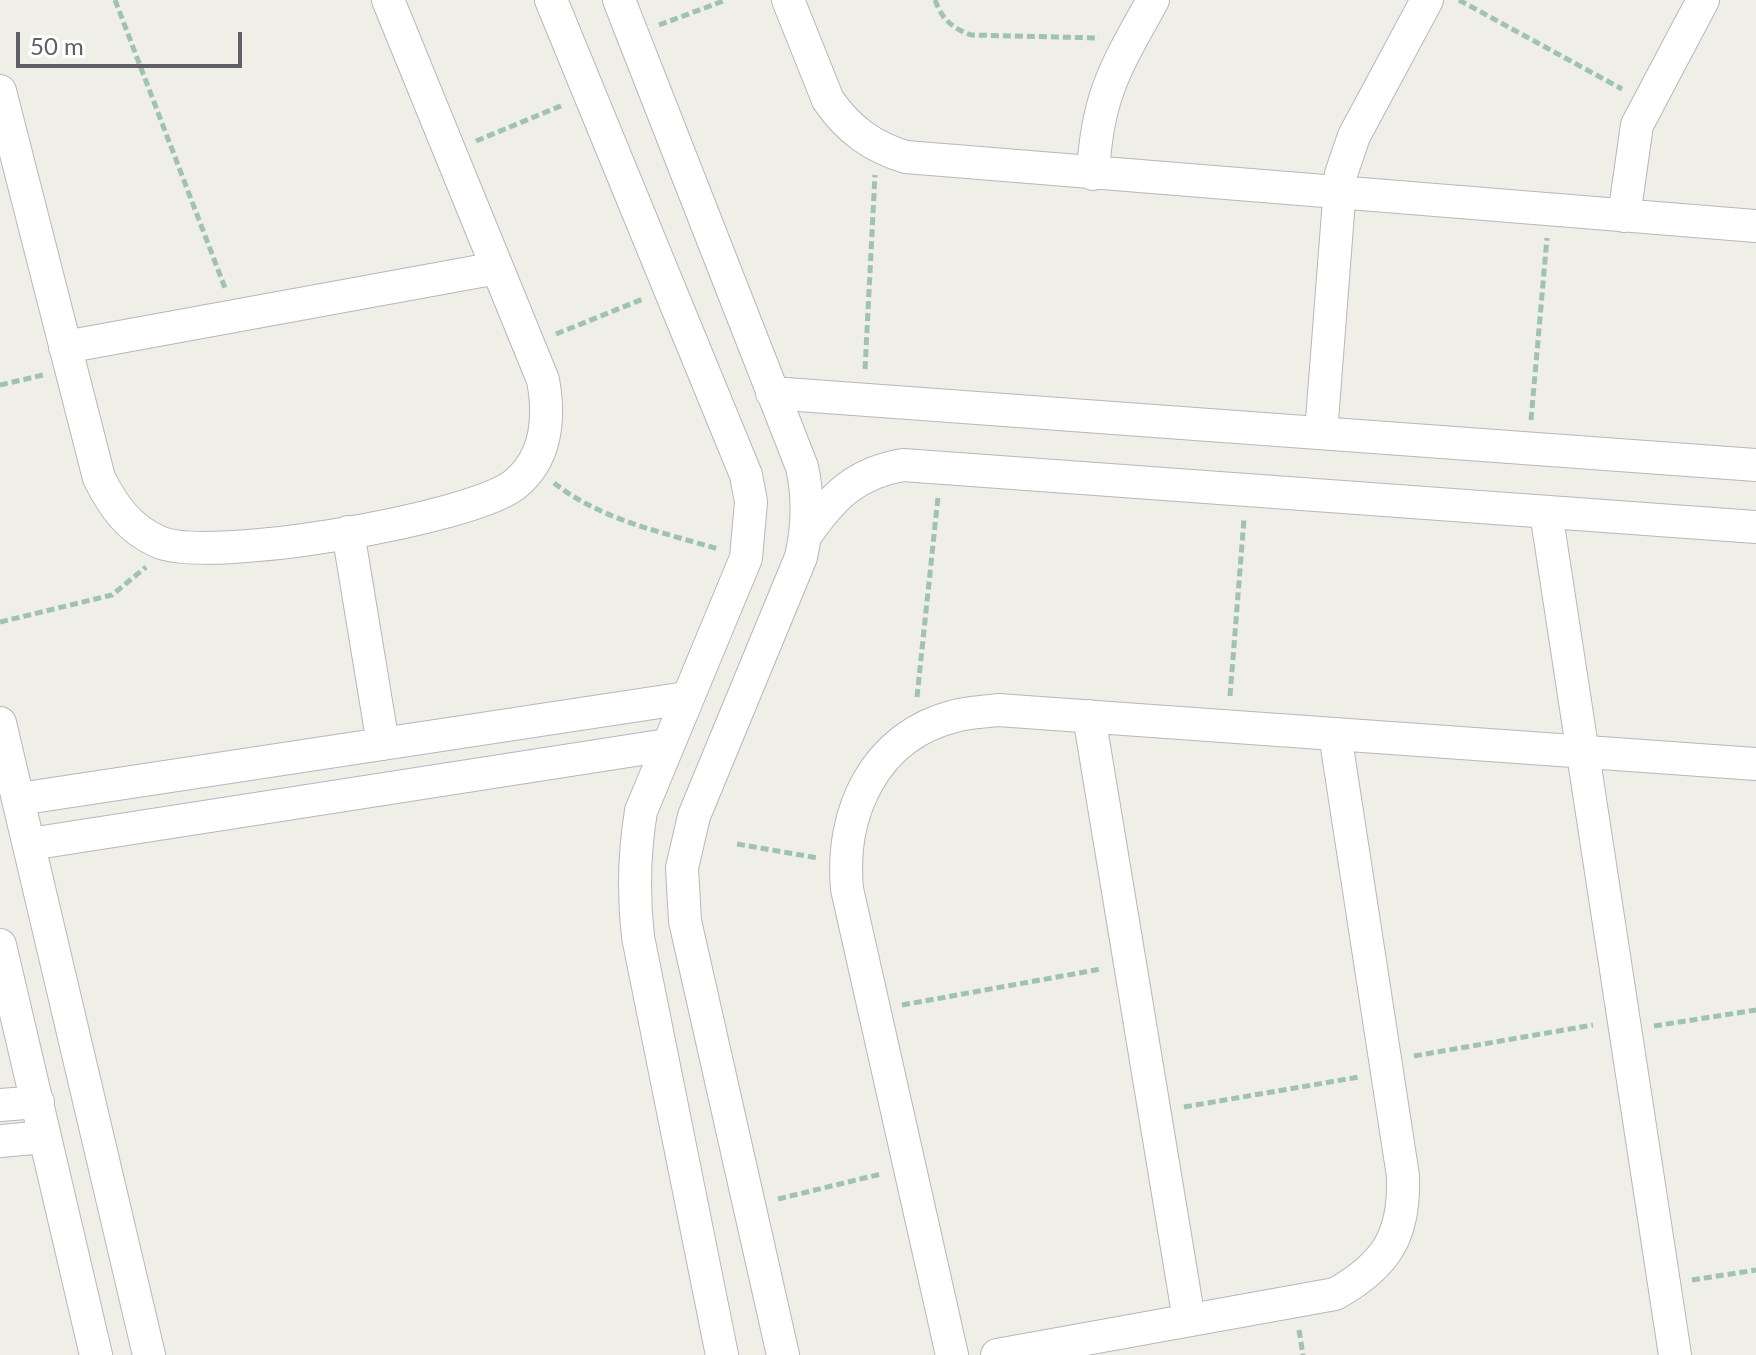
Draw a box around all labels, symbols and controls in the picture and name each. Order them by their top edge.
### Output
scale bar [20,16,246,66]
text: 50 m [30,31,84,60]

